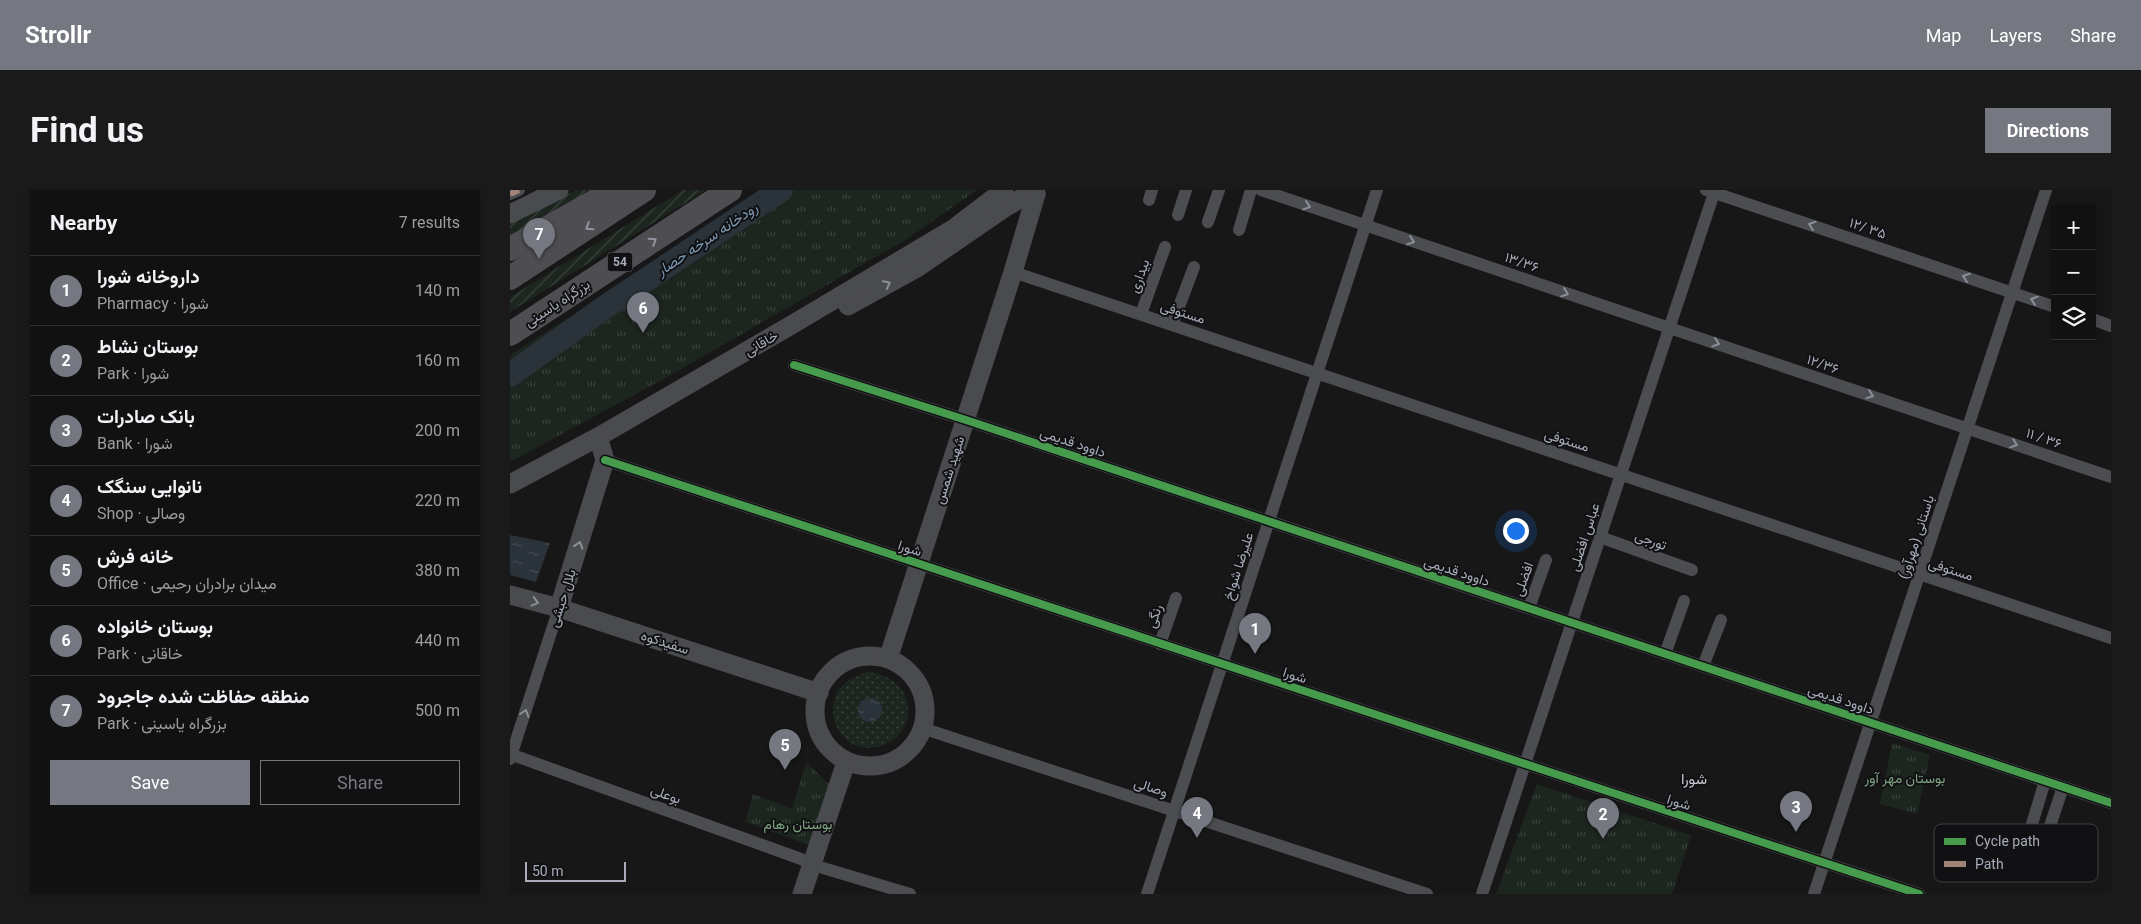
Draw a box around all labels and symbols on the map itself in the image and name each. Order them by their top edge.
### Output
water label: رودخانه سرخه حصار [652,198,761,280]
one-way arrow [1303,200,1311,210]
street label: ۱۲/ ۳۵ [1847,214,1889,242]
pin: 7 [523,218,555,259]
one-way arrow [585,221,594,230]
one-way arrow [1809,221,1817,231]
one-way arrow [1407,235,1415,245]
one-way arrow [648,237,657,247]
street label: ۱۳/۳۶ [1503,249,1541,275]
road number: 54 [608,252,632,272]
street label: بیداری [1126,257,1153,295]
one-way arrow [1963,273,1971,283]
street label: بزرگراه یاسینی [521,276,593,331]
one-way arrow [882,280,891,290]
one-way arrow [1561,287,1569,297]
pin: 6 [627,292,659,333]
one-way arrow [2030,296,2038,306]
street label: مستوفی [1158,297,1207,328]
street label: خاقانی [741,327,781,360]
one-way arrow [1711,338,1719,348]
street label: ۱۲/۳۶ [1805,351,1841,377]
one-way arrow [1865,390,1873,400]
street label: داوود قدیمی [1038,424,1108,461]
street label: ۱۱ / ۳۶ [2024,424,2064,452]
street label: مستوفی [1542,425,1591,456]
street label: شهید شمس [931,434,968,506]
one-way arrow [2009,438,2018,448]
street label: باستانی (مهرآور) [1895,493,1938,581]
street label: عباس افضلی [1565,501,1604,574]
your location [1503,518,1529,544]
street label: تورجی [1633,527,1669,554]
street label: علیرضا شواخ [1220,530,1259,603]
street label: شورا [896,537,924,560]
one-way arrow [573,541,583,550]
street label: داوود قدیمی [1422,553,1492,590]
street label: مستوفی [1926,554,1975,585]
street label: افضلی [1509,560,1537,599]
street label: بلال حبشی [545,567,581,630]
one-way arrow [530,596,538,606]
street label: رنگی [1143,602,1166,630]
pin: 1 [1239,613,1271,654]
street label: سفیدکوه [639,627,691,658]
street label: شورا [1281,664,1309,687]
street label: داوود قدیمی [1806,681,1876,718]
one-way arrow [519,709,529,717]
pin: 5 [769,729,801,770]
district label: شورا [1681,770,1707,788]
park label: بوستان مهر آور [1864,770,1945,787]
street label: وصالی [1132,774,1170,801]
street label: بوعلی [648,781,683,808]
street label: شورا [1665,791,1693,814]
pin: 3 [1780,791,1812,832]
pin: 4 [1181,797,1213,838]
pin: 2 [1587,798,1619,839]
park label: بوستان رهام [764,816,832,833]
legend [1934,824,2098,882]
text: Cycle path [1975,833,2040,849]
text: Path [1975,856,2004,872]
scale bar [525,859,626,882]

